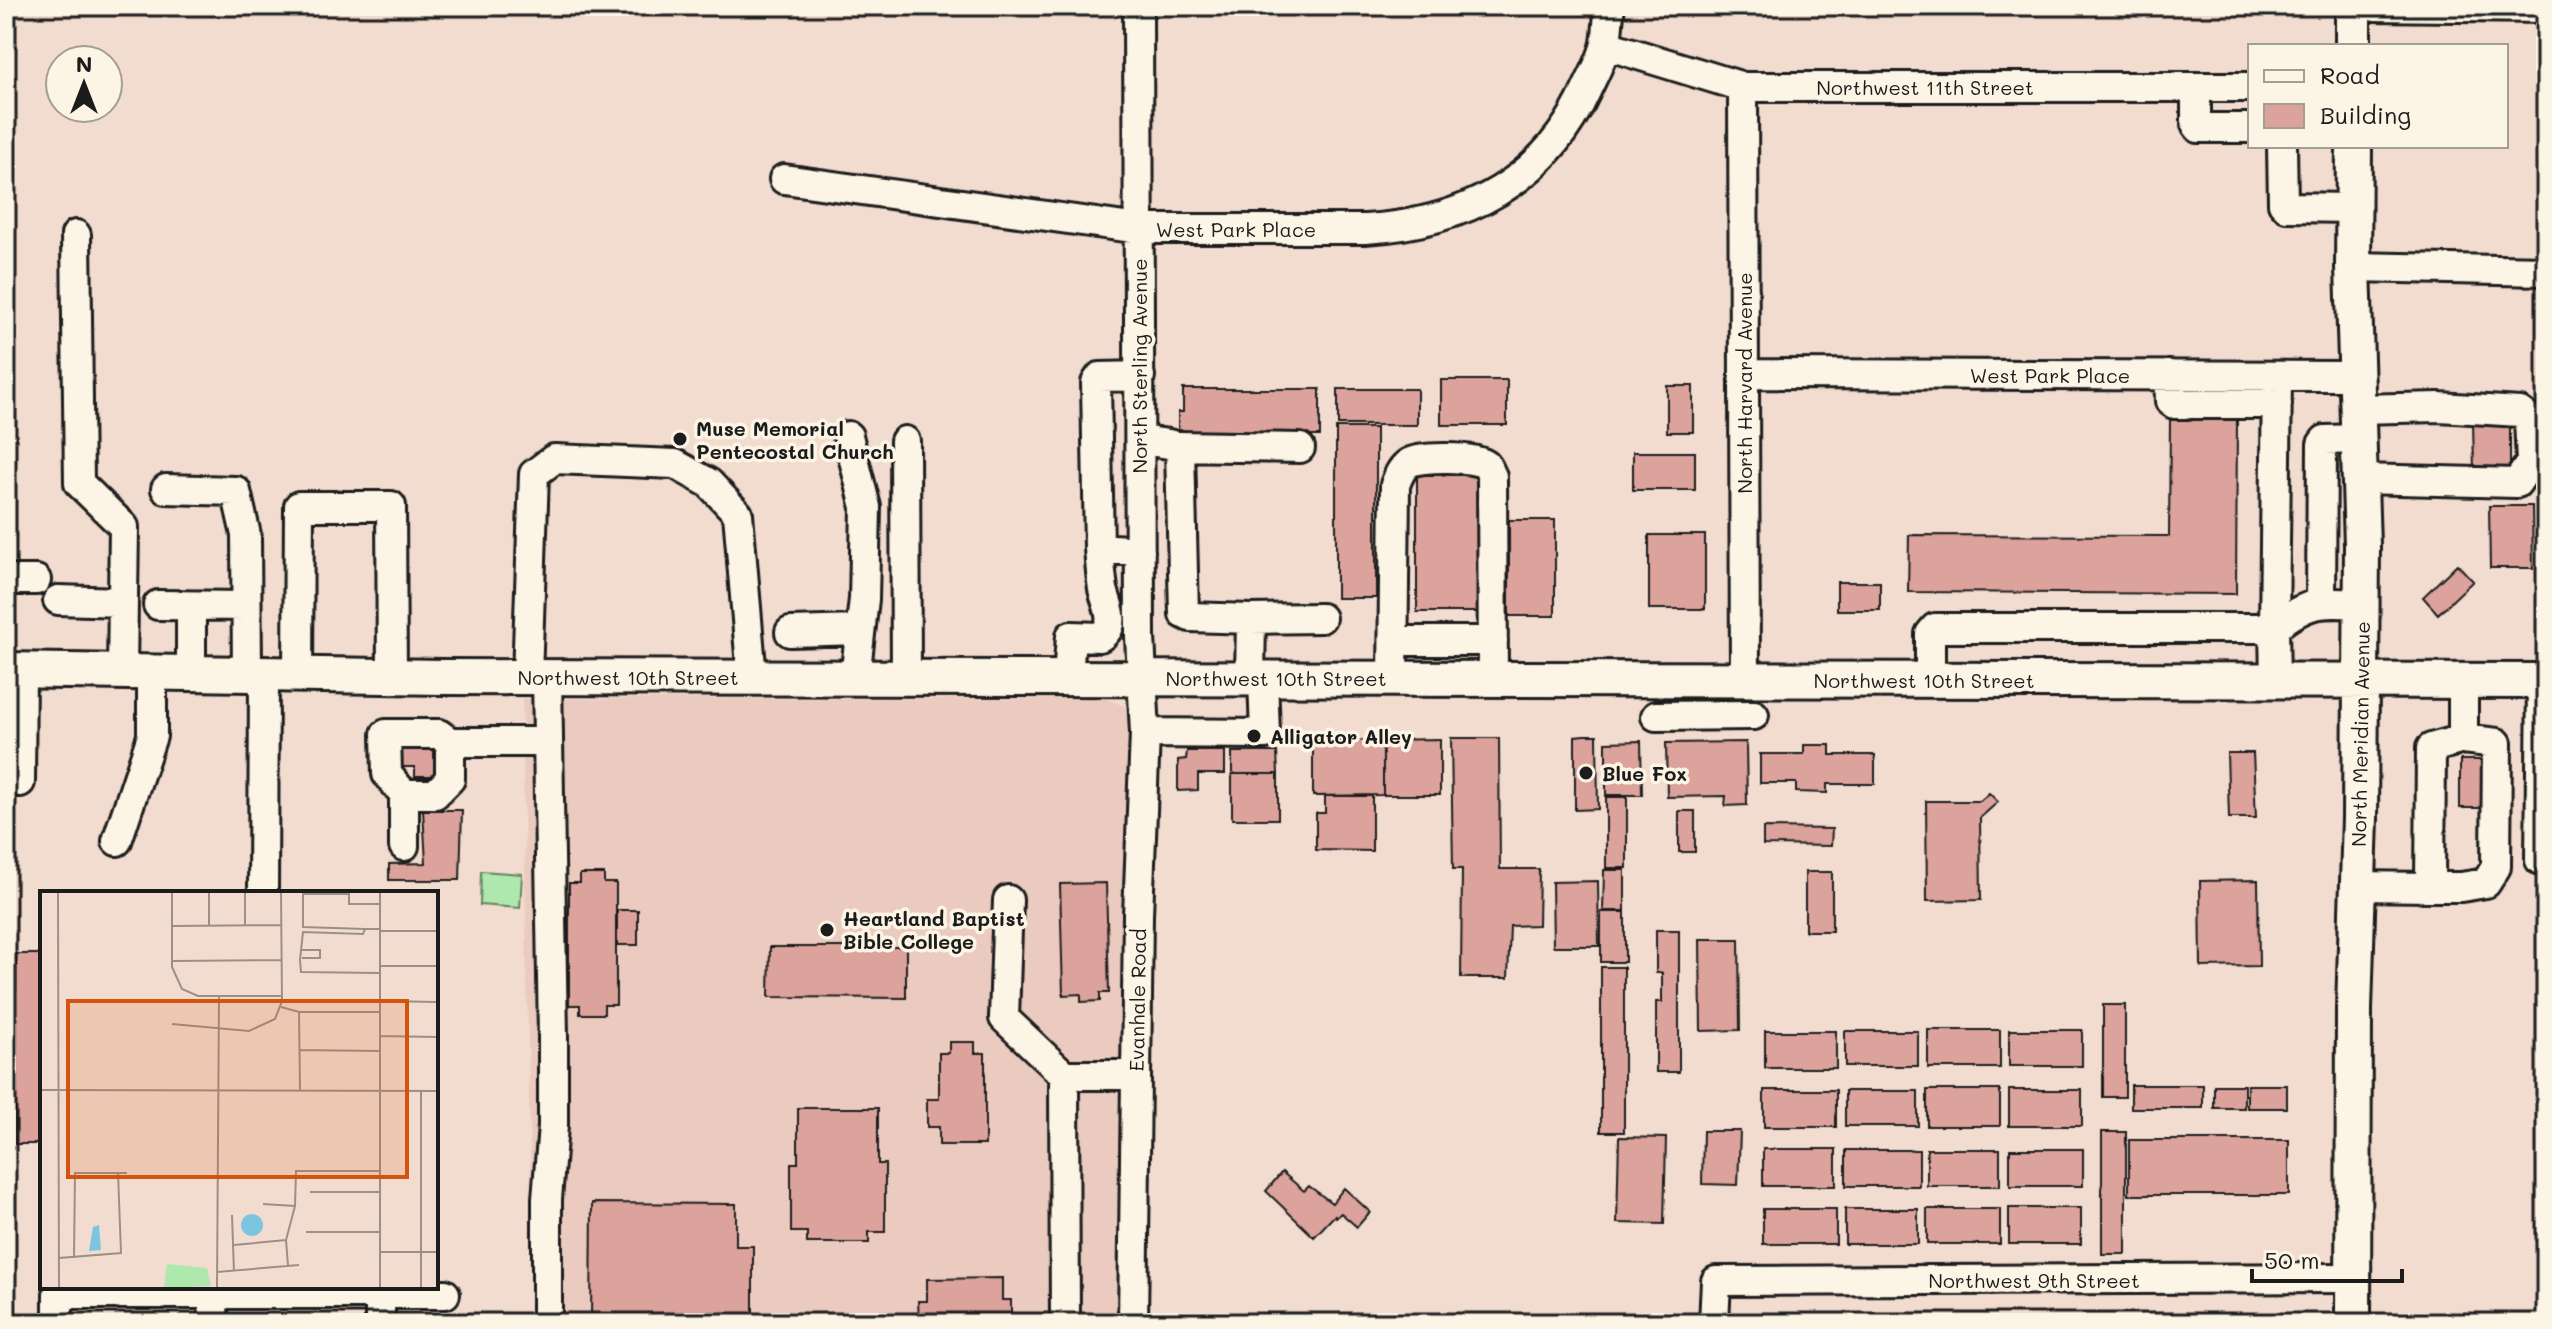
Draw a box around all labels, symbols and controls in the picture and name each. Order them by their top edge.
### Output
north arrow [44,44,124,124]
legend [2248,44,2508,148]
text: N [76,49,92,78]
text: Road [2320,59,2380,90]
street label: Northwest 11th Street [1816,74,2034,100]
text: Building [2320,99,2411,130]
street label: West Park Place [1156,216,1316,242]
street label: North Sterling Avenue [1126,258,1152,474]
street label: North Harvard Avenue [1731,272,1757,494]
street label: West Park Place [1970,362,2130,388]
place label: Muse Memorial Pentecostal Church [696,415,894,464]
marker: Muse Memorial Pentecostal Church [671,430,689,448]
street label: North Meridian Avenue [2345,621,2375,847]
street label: Northwest 10th Street [518,664,738,690]
street label: Northwest 10th Street [1166,665,1386,691]
street label: Northwest 10th Street [1814,667,2034,693]
place label: Alligator Alley [1270,723,1412,749]
marker: Alligator Alley [1245,727,1263,745]
place label: Blue Fox [1602,760,1687,786]
marker: Blue Fox [1577,764,1595,782]
inset map [40,891,438,1289]
place label: Heartland Baptist Bible College [843,905,1025,954]
marker: Heartland Baptist Bible College [818,921,836,939]
street label: Evanhale Road [1123,928,1151,1072]
scale bar [2252,1233,2402,1283]
text: 50 m [2264,1244,2320,1275]
street label: Northwest 9th Street [1928,1267,2140,1293]

